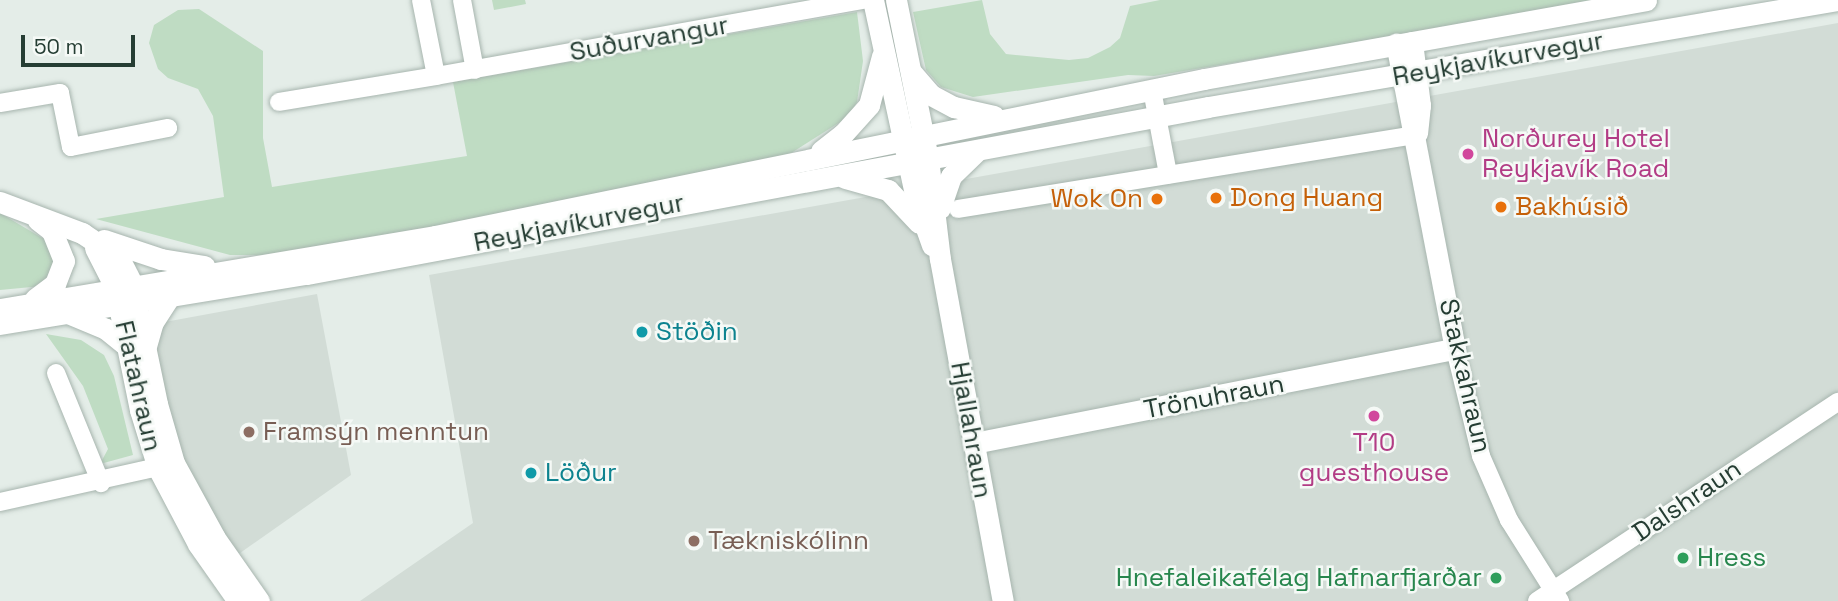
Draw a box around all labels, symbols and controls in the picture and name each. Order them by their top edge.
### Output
street label: Suðurvangur [567,10,731,68]
scale bar [24,21,138,65]
street label: Reykjavíkurvegur [1390,25,1606,93]
text: 50 m [34,33,84,60]
place label: Norðurey Hotel Reykjavík Road [1482,123,1670,184]
marker: Norðurey Hotel Reykjavík Road [1460,146,1476,162]
place label: Dong Huang [1230,182,1383,214]
place label: Wok On [1051,183,1143,215]
street label: Reykjavíkurvegur [471,187,687,259]
marker: Dong Huang [1208,190,1224,206]
marker: Wok On [1149,191,1165,207]
place label: Bakhúsið [1515,191,1629,223]
marker: Bakhúsið [1493,199,1509,215]
street label: Stakkahraun [1432,296,1498,456]
place label: Stöðin [656,316,738,348]
street label: Flatahraun [108,318,168,454]
marker: Stöðin [634,324,650,340]
street label: Hjallahraun [944,359,998,501]
street label: Trönuhraun [1141,368,1287,426]
marker: T10 guesthouse [1366,408,1382,424]
place label: Framsýn menntun [263,416,489,448]
marker: Framsýn menntun [241,424,257,440]
place label: T10 guesthouse [1299,427,1449,488]
street label: Dalshraun [1627,453,1747,549]
place label: Löður [545,457,617,489]
marker: Löður [523,465,539,481]
place label: Tækniskólinn [708,525,869,557]
marker: Tækniskólinn [686,533,702,549]
place label: Hress [1697,542,1766,574]
marker: Hress [1675,550,1691,566]
place label: Hnefaleikafélag Hafnarfjarðar [1116,562,1482,594]
marker: Hnefaleikafélag Hafnarfjarðar [1488,570,1504,586]

